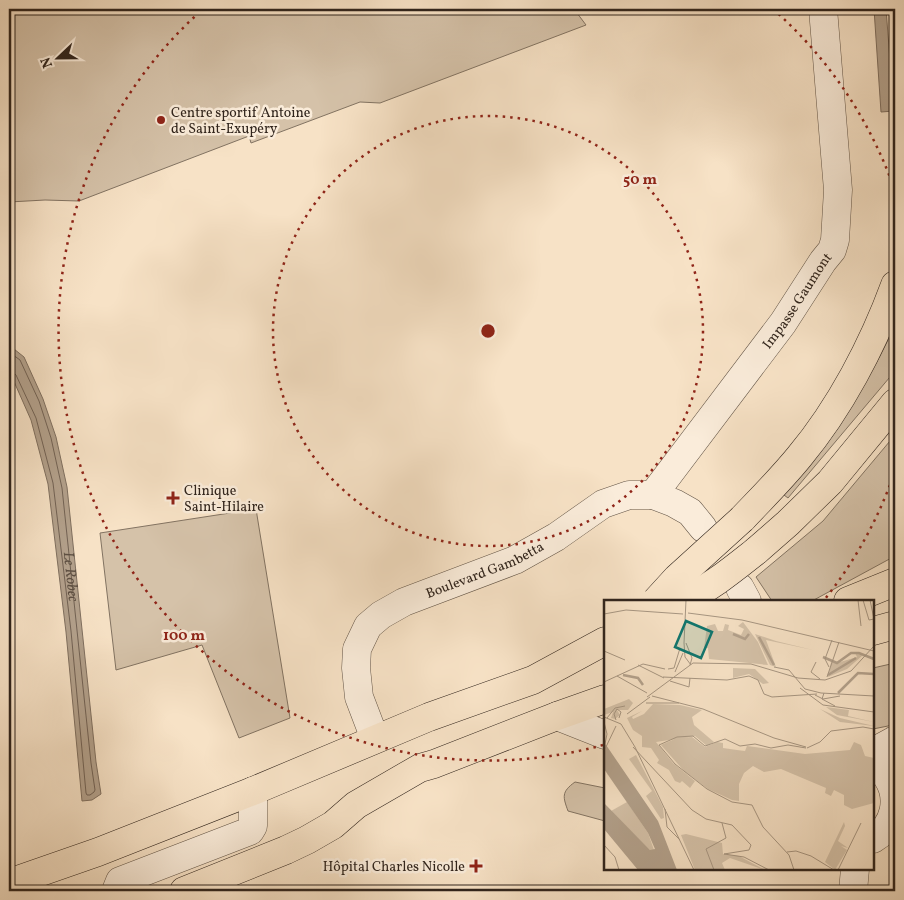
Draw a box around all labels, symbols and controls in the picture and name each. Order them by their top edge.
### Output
north arrow [32,32,82,82]
text: N [37,54,58,71]
place label: Centre sportif Antoine de Saint-Exupéry [171,104,311,139]
marker: Centre sportif Antoine de Saint-Exupéry [155,114,167,126]
text: 50 m [623,170,657,191]
street label: Impasse Gaumont [759,249,837,353]
centre of rings [479,322,497,340]
place label: Clinique Saint-Hilaire [184,482,264,517]
marker: Clinique Saint-Hilaire [166,491,180,505]
street label: Boulevard Gambetta [423,538,548,604]
water label: Le Robec [57,551,83,603]
inset map [604,600,874,870]
text: 100 m [163,626,206,647]
place label: Hôpital Charles Nicolle [323,858,465,877]
marker: Hôpital Charles Nicolle [469,859,483,873]

